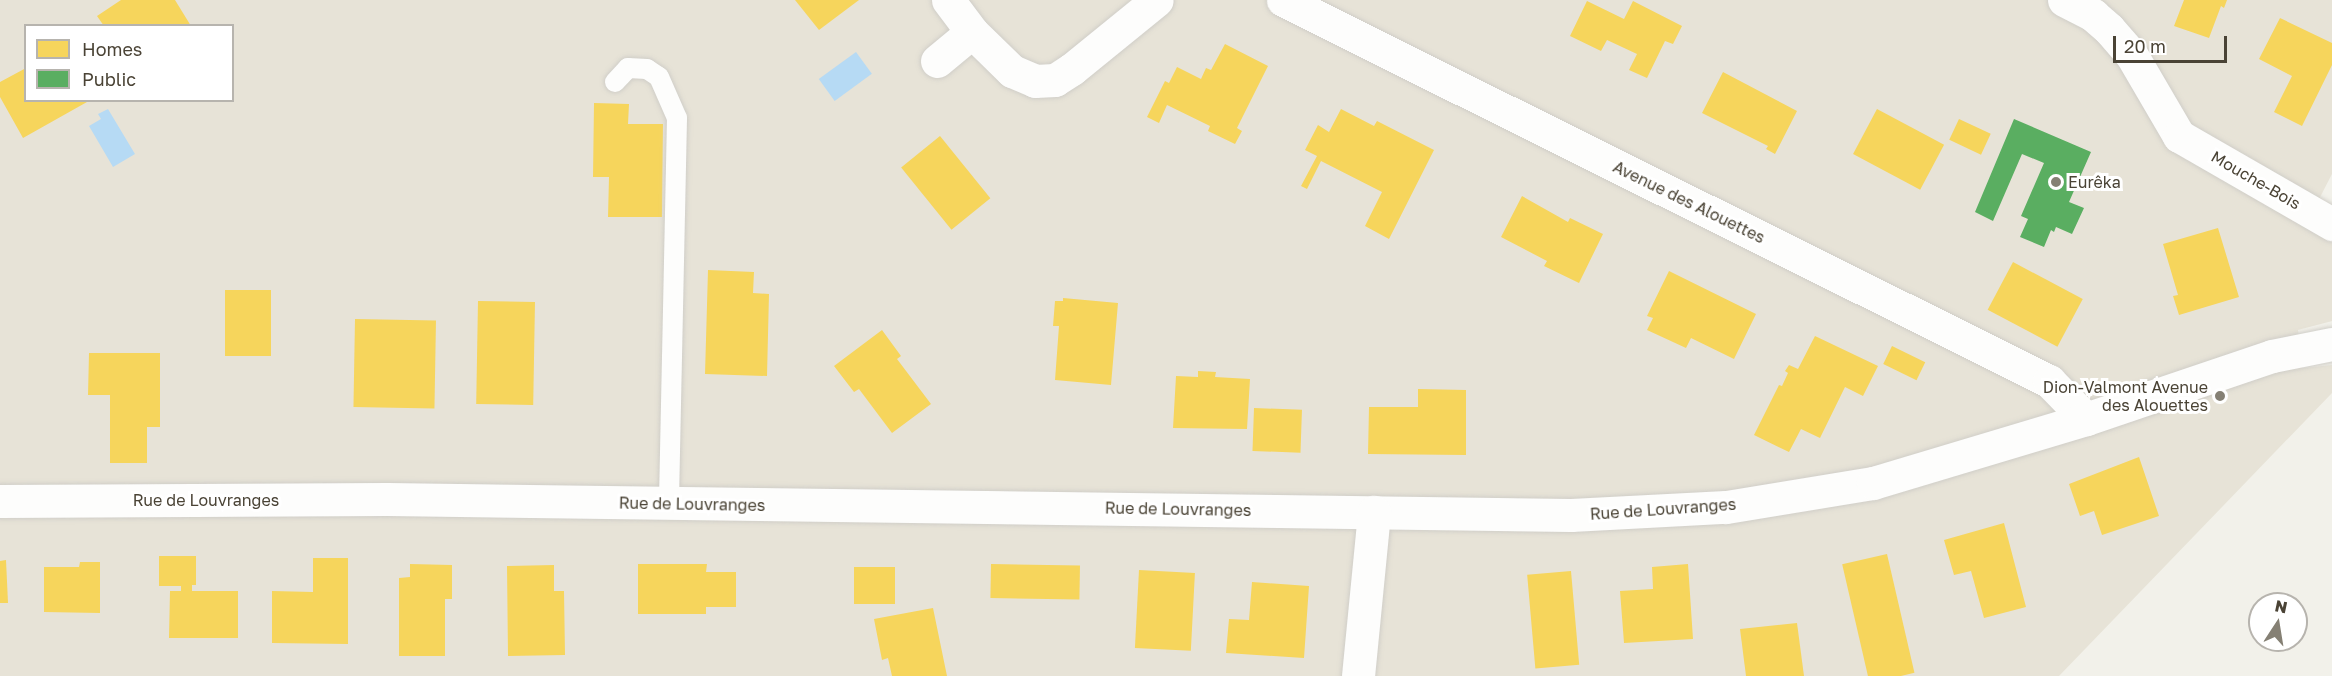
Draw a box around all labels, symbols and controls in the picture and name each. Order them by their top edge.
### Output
legend [24,24,234,102]
scale bar [2116,24,2230,62]
text: 20 m [2124,35,2166,57]
text: Homes [82,38,142,60]
text: Public [82,68,136,90]
street label: Mouche-Bois [2208,147,2304,213]
street label: Avenue des Alouettes [1610,157,1768,247]
place label: Eurêka [2068,172,2121,192]
marker: Eurêka [2049,175,2063,189]
place label: Dion-Valmont Avenue des Alouettes [2043,377,2208,415]
marker: Dion-Valmont Avenue des Alouettes [2213,389,2227,403]
street label: Rue de Louvranges [133,490,279,510]
street label: Rue de Louvranges [619,493,765,515]
street label: Rue de Louvranges [1589,494,1737,524]
street label: Rue de Louvranges [1105,498,1251,520]
north arrow [2248,592,2308,652]
text: N [2273,595,2289,617]

